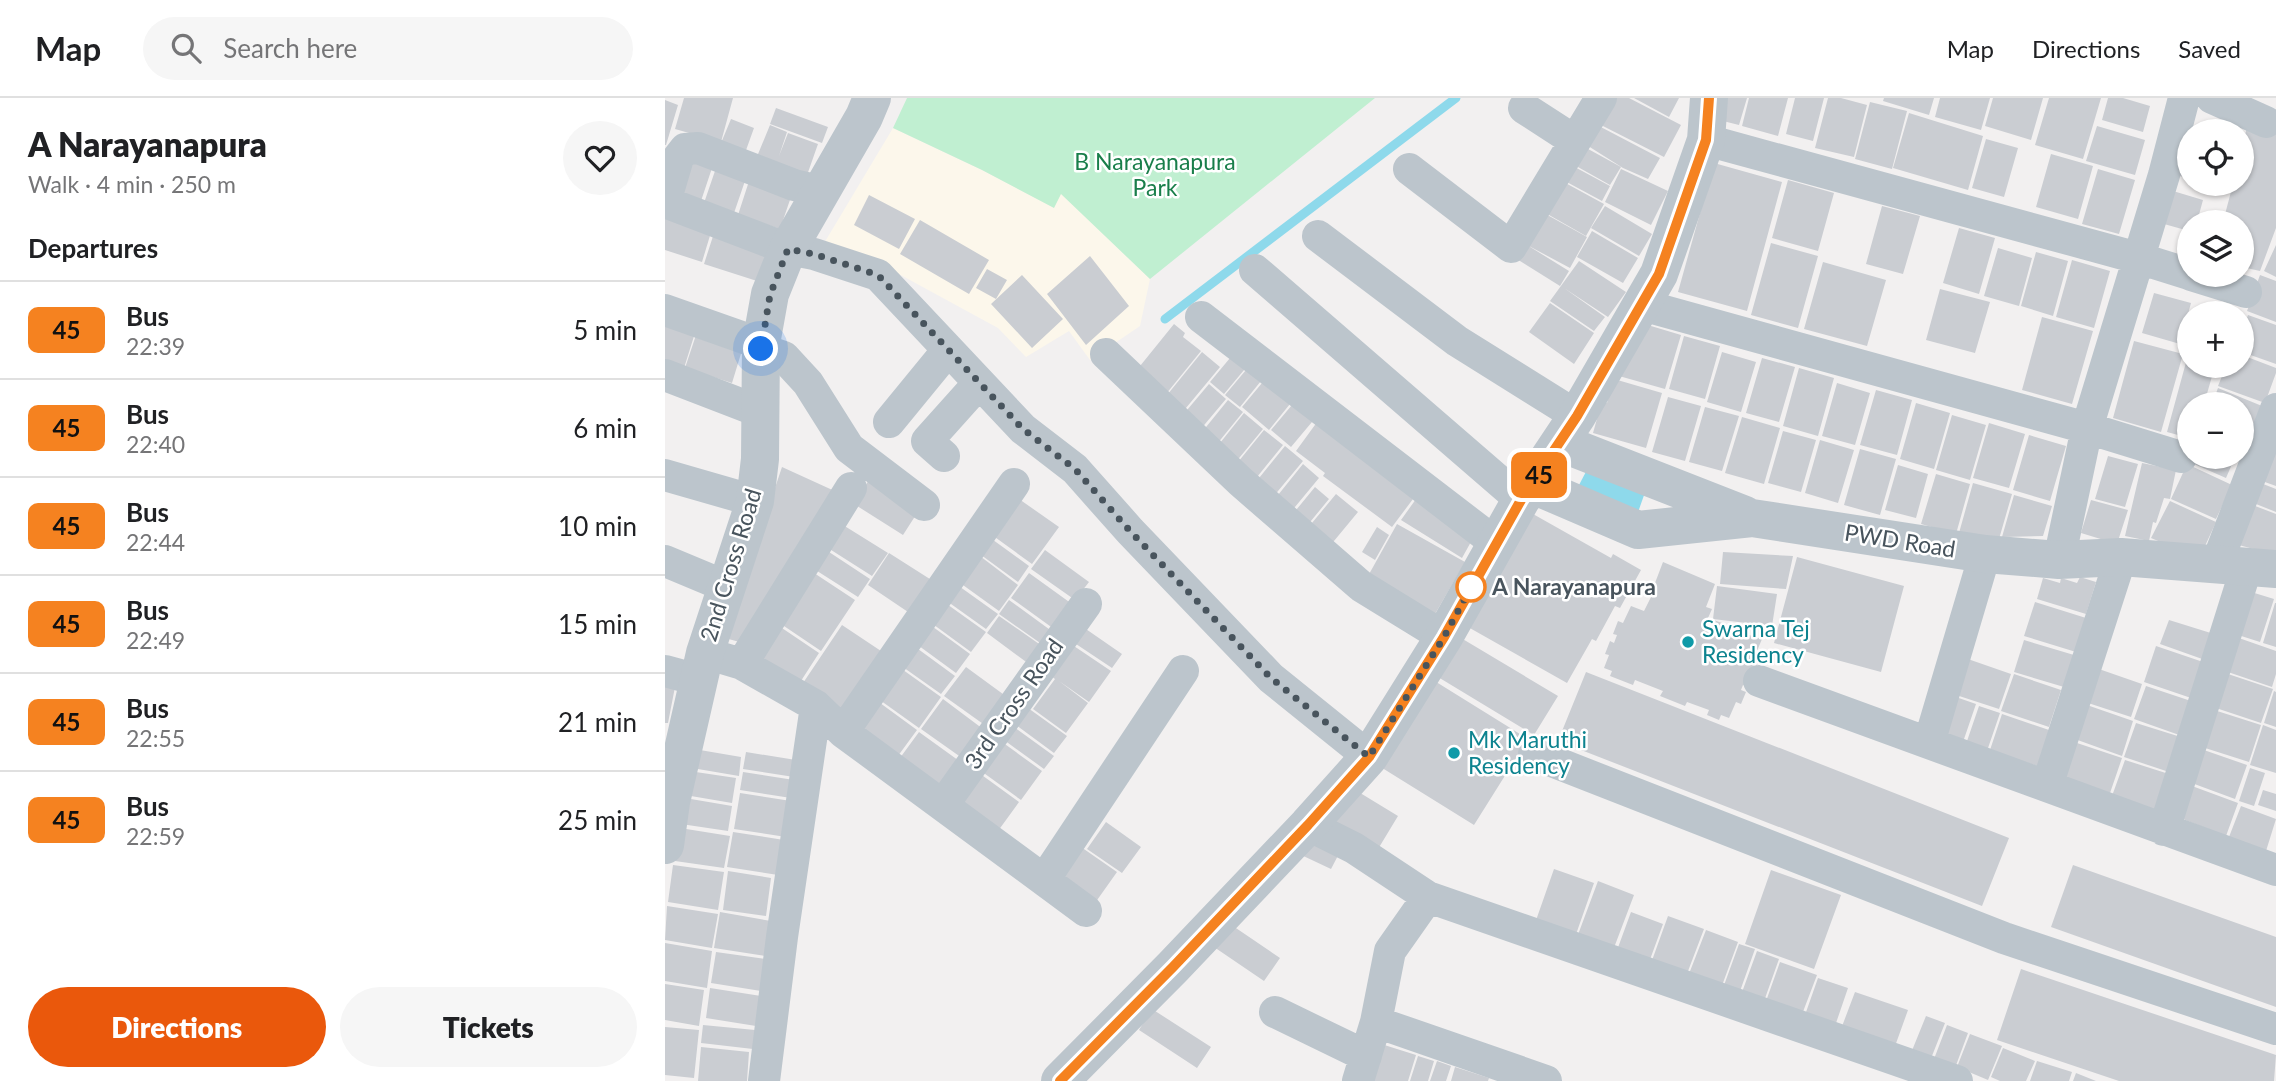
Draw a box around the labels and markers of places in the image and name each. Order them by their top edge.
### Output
marker: A Narayanapura [1456,572,1486,602]
place label: A Narayanapura [1491,572,1656,600]
place label: Swarna Tej Residency [1702,614,1810,668]
marker: Swarna Tej Residency [1680,634,1696,650]
place label: Mk Maruthi Residency [1468,725,1587,779]
marker: Mk Maruthi Residency [1446,745,1462,761]

